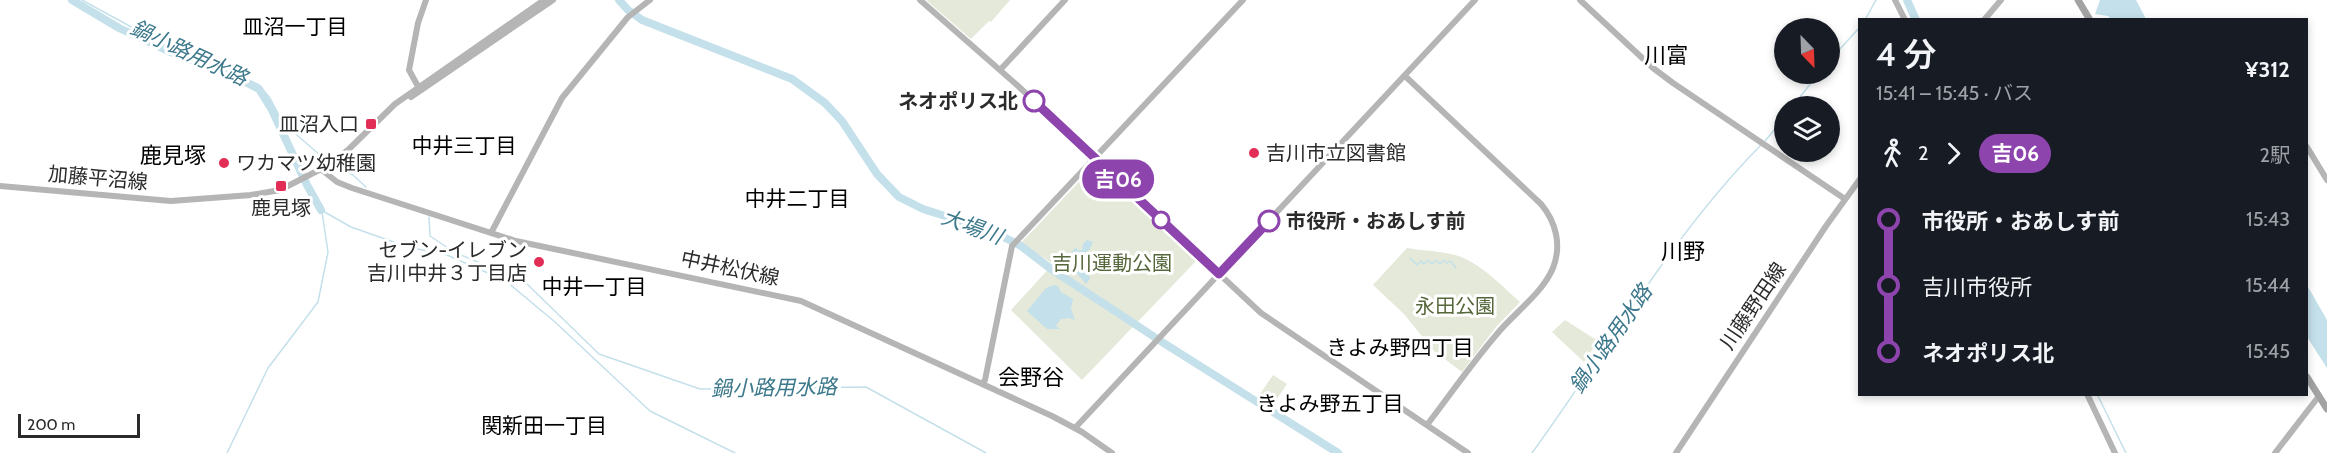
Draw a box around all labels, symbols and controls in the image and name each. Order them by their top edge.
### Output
district label: 皿沼一丁目 [243,14,348,39]
water label: 鍋小路用水路 [127,15,253,91]
north arrow [1774,18,1840,84]
map controls [1774,18,1840,162]
text: 4 分 [1876,34,1936,74]
district label: 川富 [1644,42,1688,69]
text: ¥312 [2245,56,2290,83]
text: 15:41 – 15:45 · バス [1876,81,2033,105]
place label: ネオポリス北 [898,89,1018,113]
marker: ネオポリス北 [1023,90,1045,112]
button: layers [1774,96,1840,162]
place label: 皿沼入口 [279,112,359,136]
marker: 皿沼入口 [364,117,378,131]
district label: 中井三丁目 [412,133,517,158]
icon: walk [1876,137,1909,170]
icon: forward [1937,137,1970,170]
place label: 吉川市立図書館 [1266,141,1406,165]
text: 2 [1918,141,1928,165]
text: 吉06 [1991,141,2039,166]
district label: 鹿見塚 [140,142,206,169]
text: 2駅 [2260,143,2290,167]
marker: 吉川市立図書館 [1247,146,1261,160]
place label: ワカマツ幼稚園 [236,151,376,175]
marker: ワカマツ幼稚園 [217,156,231,170]
line badge: 吉06 [1084,160,1152,198]
street label: 加藤平沼線 [47,162,149,194]
text: 吉06 [1094,167,1142,192]
marker: 鹿見塚 [274,179,288,193]
district label: 中井二丁目 [745,186,850,211]
place label: 鹿見塚 [251,196,311,220]
water label: 大場川 [938,204,1008,250]
text: 15:43 [2246,207,2290,231]
text: 市役所・おあしす前 [1922,208,2120,235]
place label: 市役所・おあしす前 [1286,209,1466,233]
marker: 市役所・おあしす前 [1258,210,1280,232]
unlabelled marker [1152,211,1170,229]
place label: セブン-イレブン 吉川中井３丁目店 [367,238,527,285]
district label: 川野 [1661,238,1705,265]
street label: 中井松伏線 [679,246,781,290]
park label: 吉川運動公園 [1052,251,1172,275]
marker: セブン-イレブン 吉川中井３丁目店 [532,255,546,269]
street label: 川藤野田線 [1715,258,1791,354]
text: 15:44 [2245,273,2290,297]
district label: 中井一丁目 [542,274,647,299]
text: 吉川市役所 [1922,274,2032,301]
water label: 鍋小路用水路 [1564,278,1658,397]
park label: 永田公園 [1415,294,1495,318]
district label: きよみ野四丁目 [1327,335,1474,360]
text: 15:45 [2246,339,2290,363]
text: ネオポリス北 [1922,340,2054,367]
district label: 会野谷 [998,364,1064,391]
water label: 鍋小路用水路 [711,374,839,401]
district label: きよみ野五丁目 [1257,391,1404,416]
scale bar [18,411,140,438]
district label: 関新田一丁目 [481,413,607,438]
text: 200 m [27,415,75,434]

